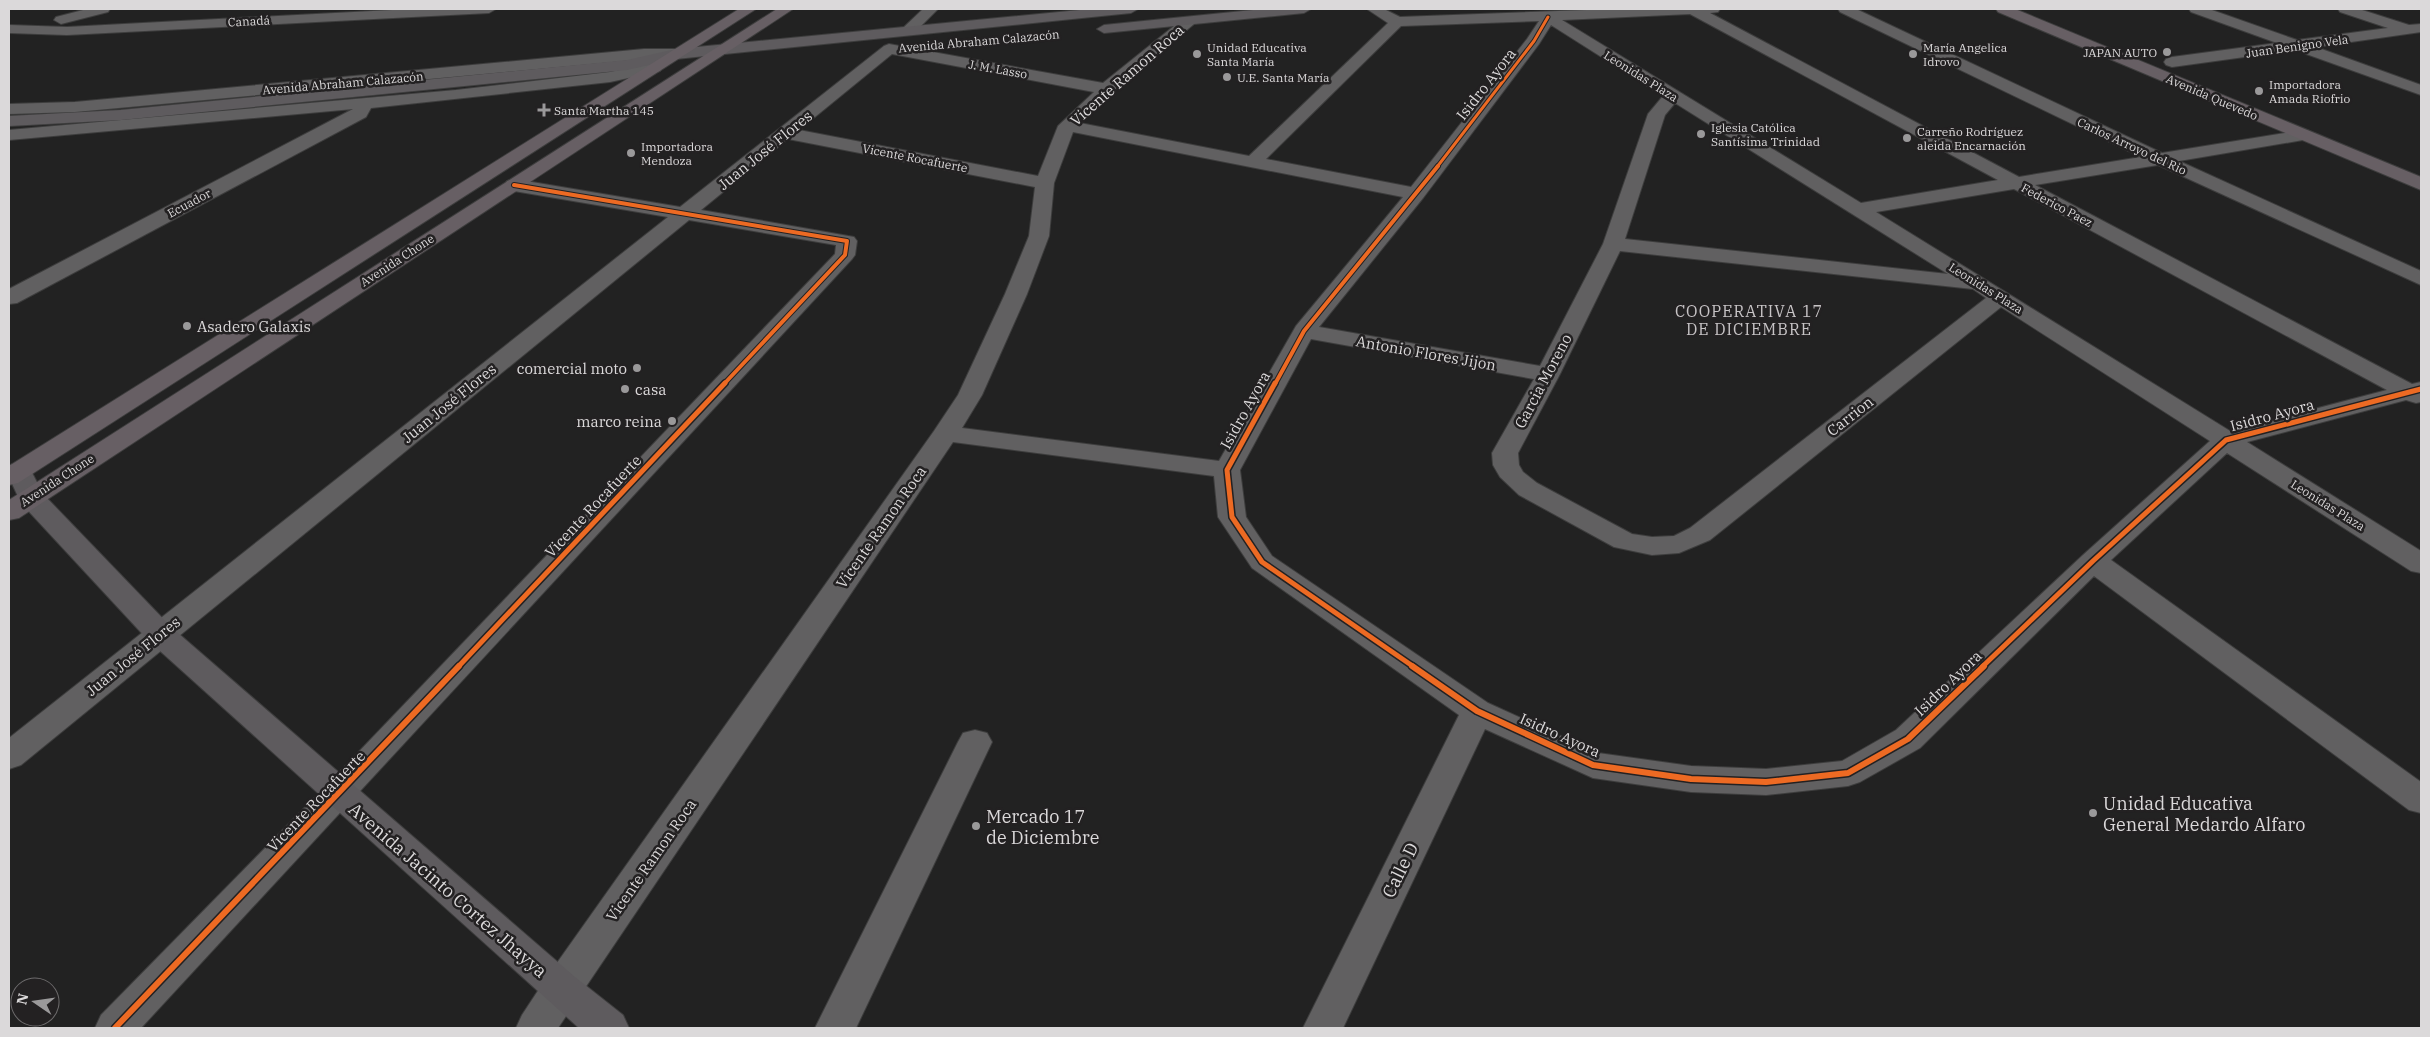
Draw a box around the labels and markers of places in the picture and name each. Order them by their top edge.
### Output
place label: Unidad Educativa Santa María [1207,40,1307,69]
place label: María Angelica Idrovo [1923,40,2008,69]
place label: JAPAN AUTO [2083,45,2157,60]
marker: JAPAN AUTO [2161,46,2173,58]
marker: Unidad Educativa Santa María [1191,48,1203,60]
marker: María Angelica Idrovo [1907,48,1919,60]
place label: U.E. Santa María [1237,70,1330,85]
marker: U.E. Santa María [1221,71,1233,83]
place label: Importadora Amada Riofrio [2269,77,2351,106]
marker: Importadora Amada Riofrio [2253,85,2265,97]
place label: Santa Martha 145 [554,103,654,118]
marker: Santa Martha 145 [538,104,550,116]
place label: Iglesia Católica Santísima Trinidad [1711,120,1820,149]
place label: Carreño Rodríguez aleida Encarnación [1917,124,2026,153]
marker: Iglesia Católica Santísima Trinidad [1695,128,1707,140]
marker: Carreño Rodríguez aleida Encarnación [1901,132,1913,144]
place label: Importadora Mendoza [641,139,713,168]
marker: Importadora Mendoza [625,147,637,159]
place label: Asadero Galaxis [197,317,311,336]
marker: Asadero Galaxis [181,320,193,332]
place label: comercial moto [517,359,627,378]
marker: comercial moto [631,362,643,374]
place label: casa [635,380,666,399]
marker: casa [619,383,631,395]
place label: marco reina [576,412,662,431]
marker: marco reina [666,415,678,427]
place label: Unidad Educativa General Medardo Alfaro [2103,792,2305,836]
place label: Mercado 17 de Diciembre [986,805,1099,849]
marker: Unidad Educativa General Medardo Alfaro [2087,807,2099,819]
marker: Mercado 17 de Diciembre [970,820,982,832]

